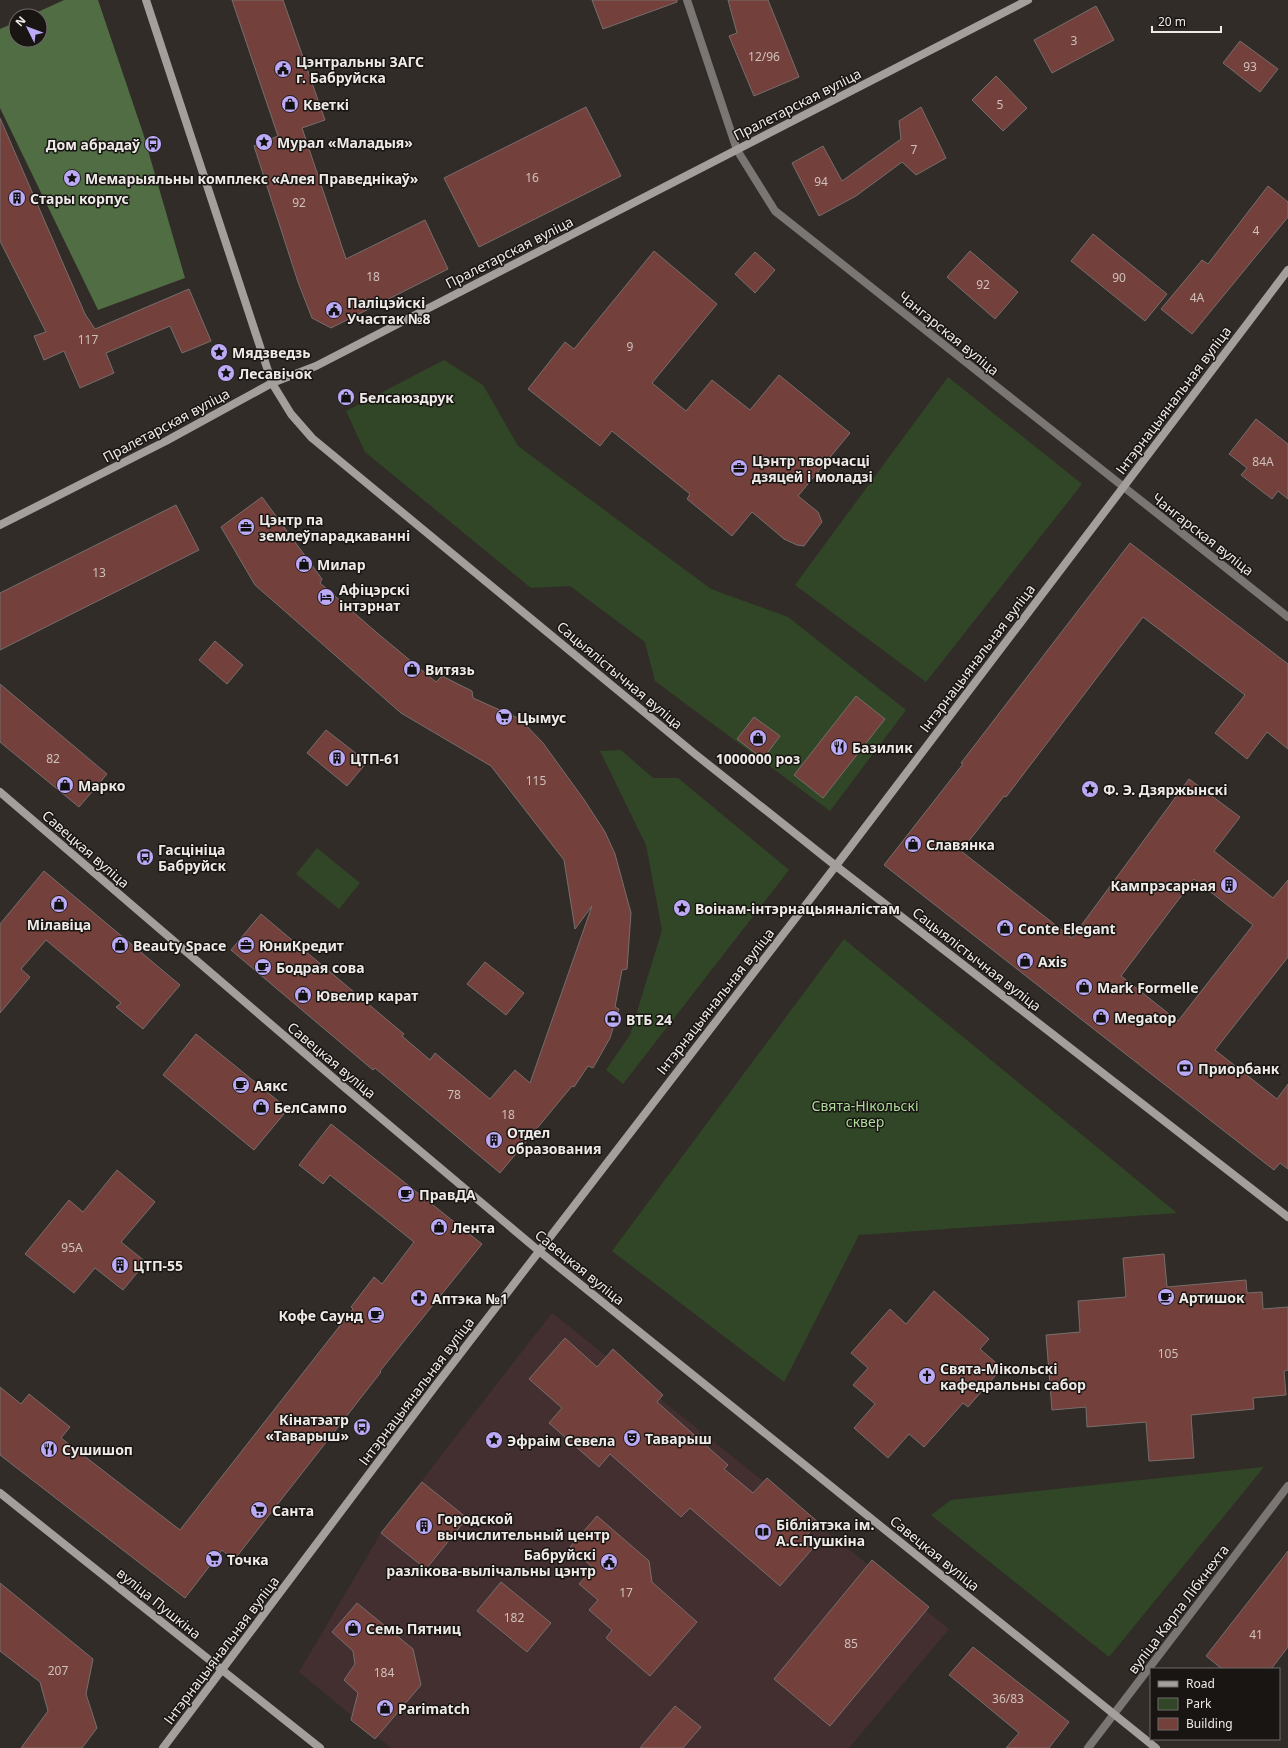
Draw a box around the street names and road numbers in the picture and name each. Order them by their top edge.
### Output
street label: Пралетарская вуліца [730,64,864,144]
street label: Пралетарская вуліца [442,212,576,292]
street label: Чангарская вуліца [895,287,1003,379]
street label: Інтэрнацыянальная вуліца [1111,322,1235,478]
street label: Пралетарская вуліца [99,383,233,467]
street label: Чангарская вуліца [1148,488,1258,580]
street label: Інтэрнацыянальная вуліца [915,580,1039,736]
street label: Сацыялістычная вуліца [553,617,687,733]
street label: Савецкая вуліца [38,806,134,892]
street label: Сацыялістычная вуліца [909,903,1045,1015]
street label: Інтэрнацыянальная вуліца [652,924,778,1078]
street label: Савецкая вуліца [284,1017,380,1103]
street label: Савецкая вуліца [531,1225,629,1309]
street label: Інтэрнацыянальная вуліца [354,1313,478,1469]
street label: Савецкая вуліца [886,1511,984,1595]
street label: вуліца Карла Лібкнехта [1123,1541,1233,1677]
street label: вуліца Пушкіна [113,1563,205,1643]
street label: Інтэрнацыянальная вуліца [159,1572,283,1728]

